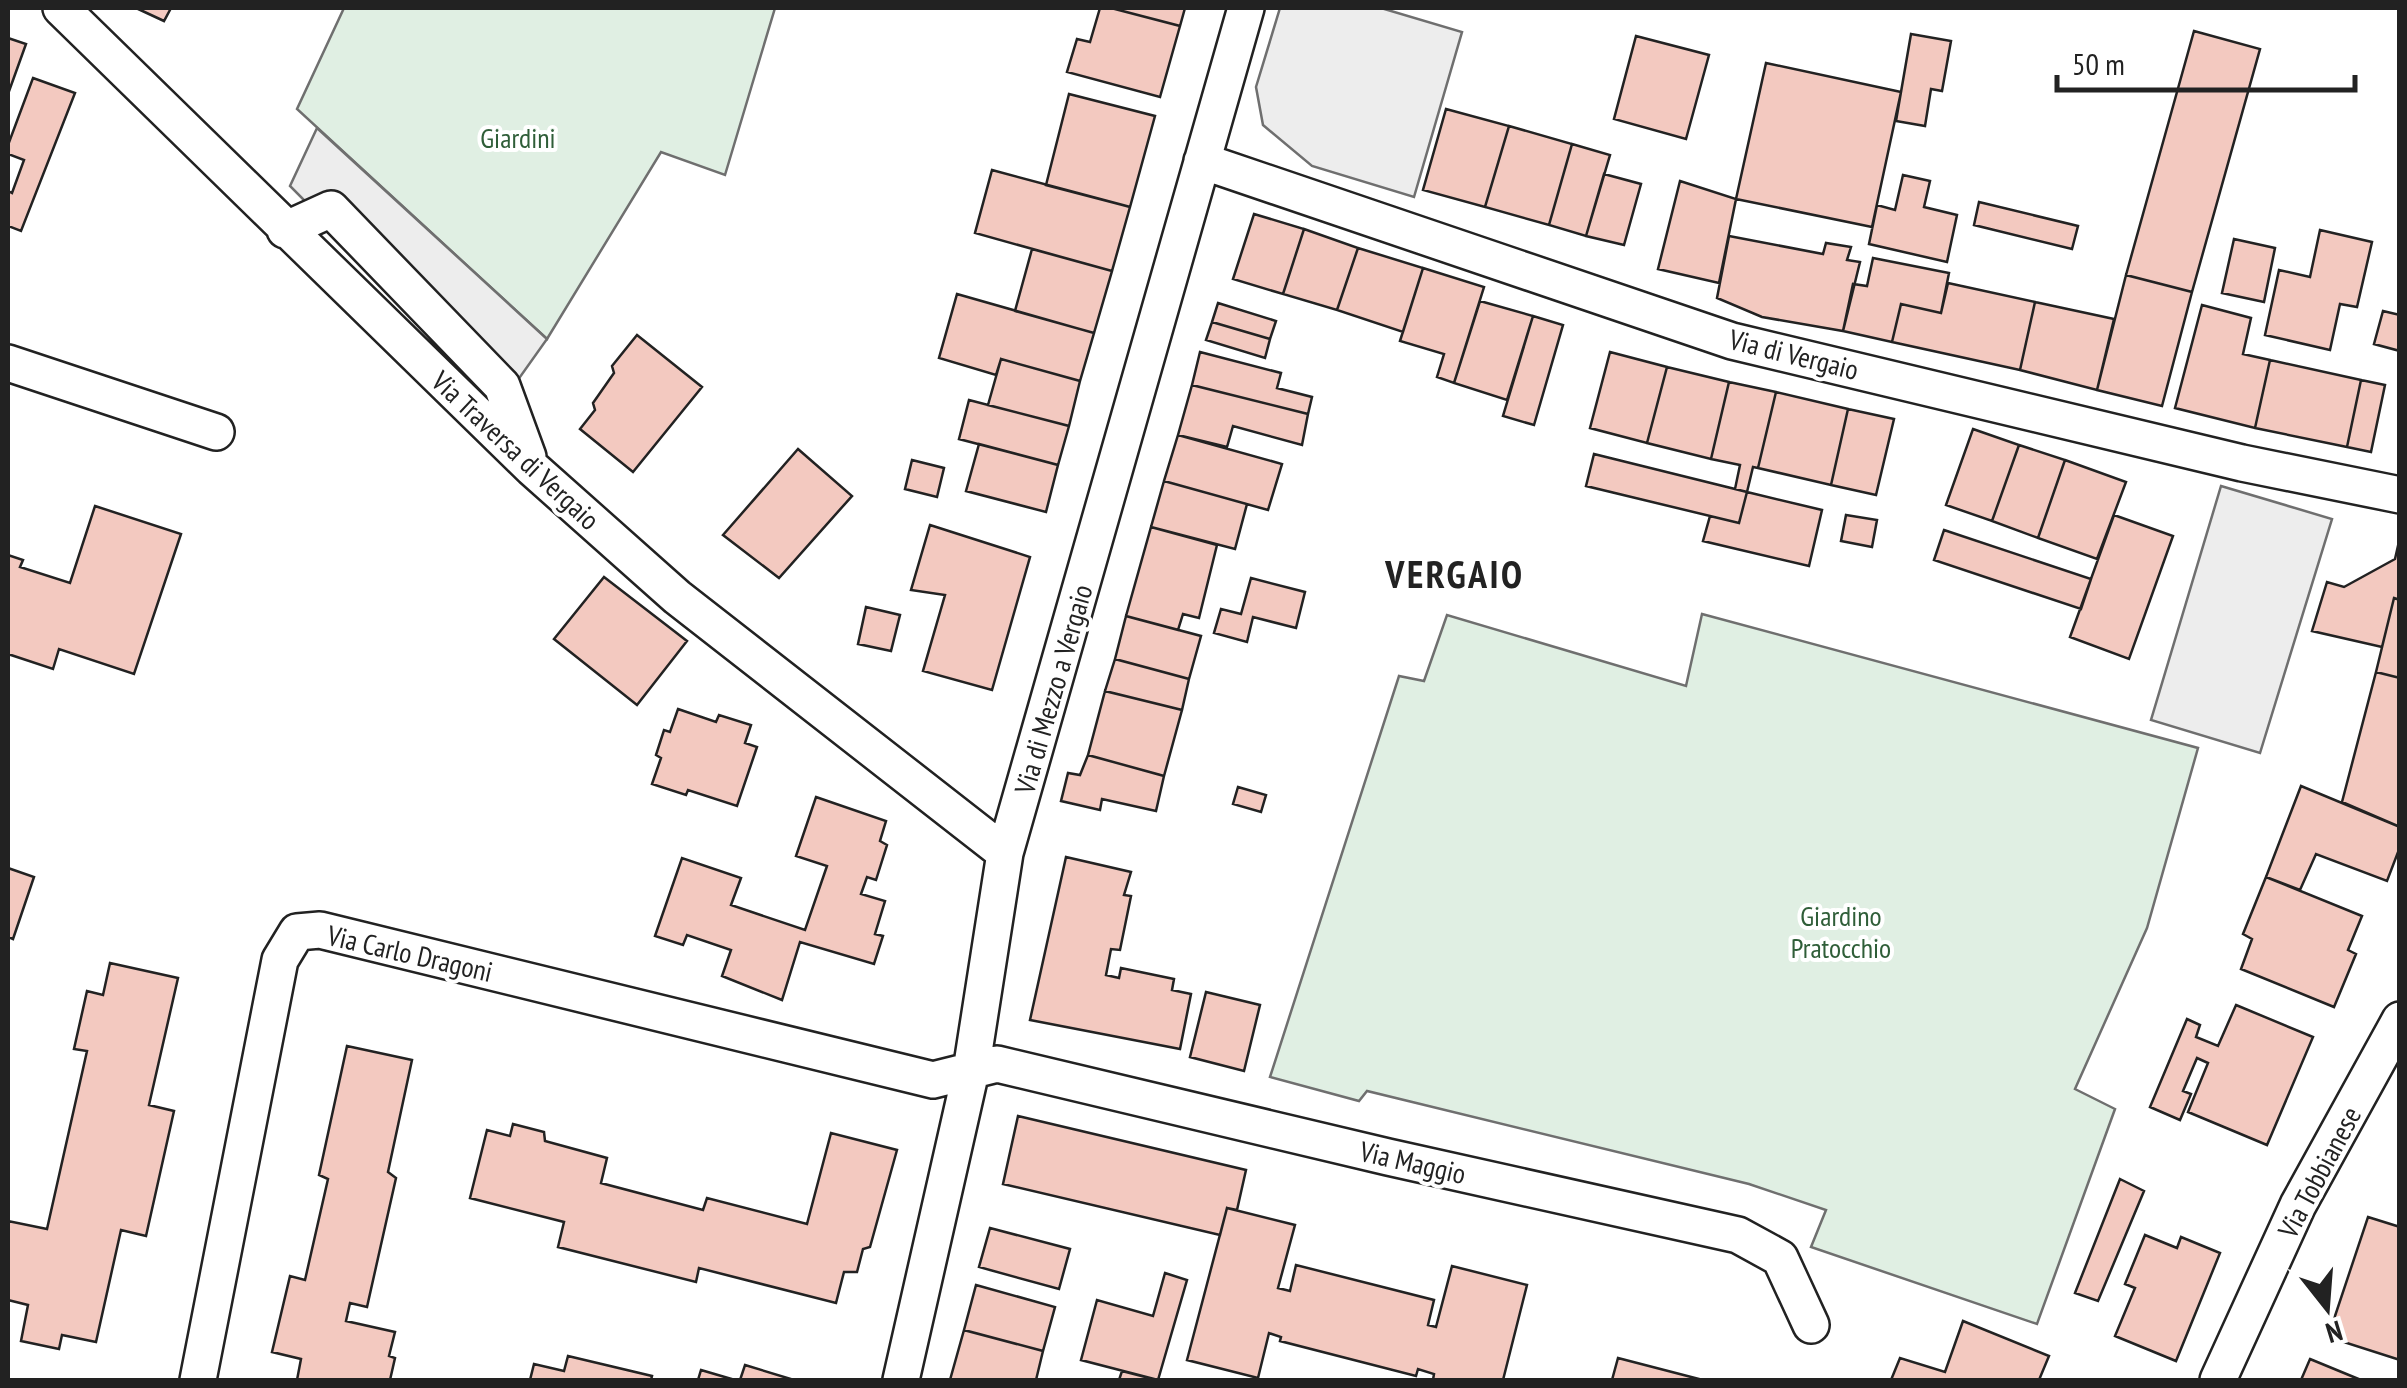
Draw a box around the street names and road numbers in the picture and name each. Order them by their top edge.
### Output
street label: Via di Vergaio [1725,320,1862,388]
street label: Via Traversa di Vergaio [423,362,608,538]
street label: Via di Mezzo a Vergaio [1005,580,1101,799]
street label: Via Carlo Dragoni [323,916,496,990]
street label: Via Tobbianese [2268,1100,2369,1245]
street label: Via Maggio [1355,1132,1470,1192]

